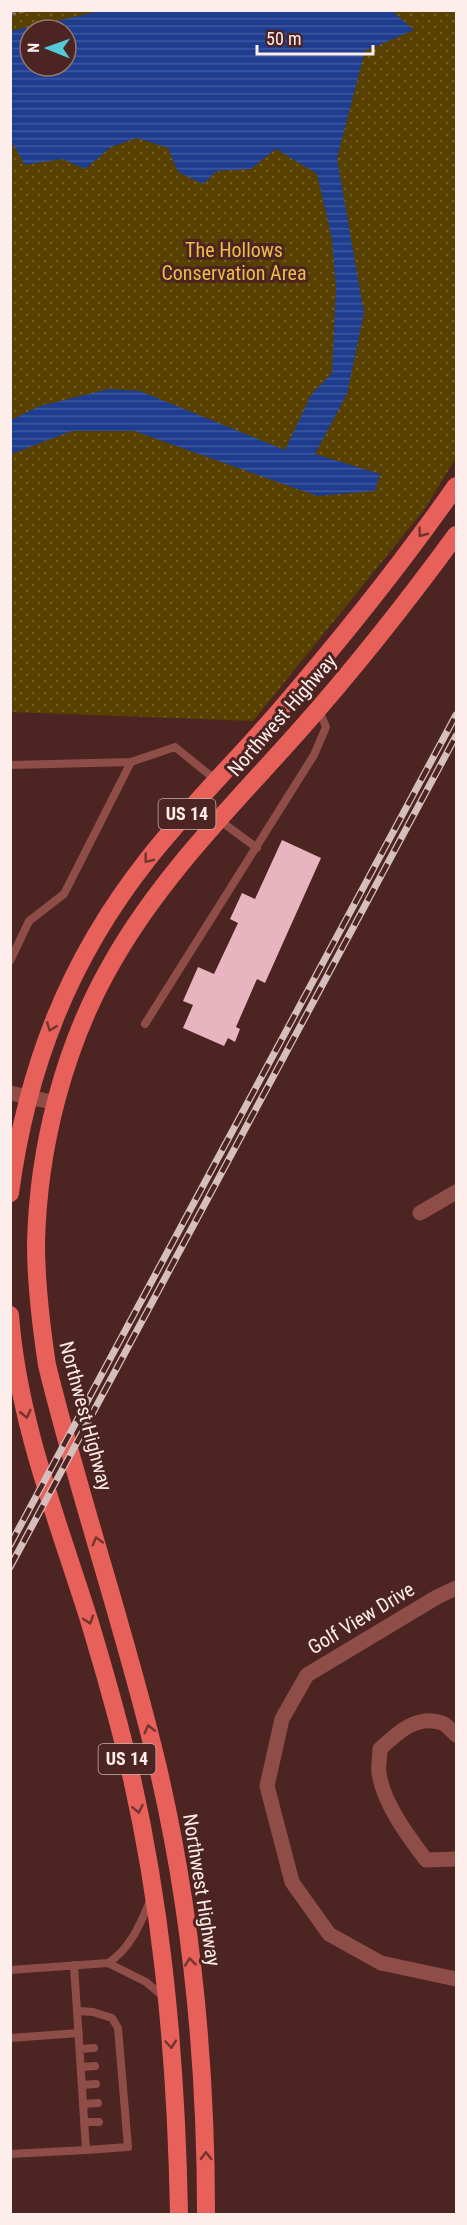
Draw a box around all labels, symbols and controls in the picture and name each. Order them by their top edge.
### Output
north arrow [18,18,78,78]
scale bar [257,18,372,56]
text: 50 m [266,28,301,49]
text: N [24,43,43,53]
park label: The Hollows Conservation Area [161,238,307,285]
one-way arrow [419,527,430,538]
street label: Northwest Highway [222,649,342,781]
road number: US 14 [158,799,216,829]
one-way arrow [144,852,155,863]
one-way arrow [46,1021,58,1032]
street label: Northwest Highway [54,1339,118,1493]
one-way arrow [19,1409,32,1419]
one-way arrow [91,1536,104,1546]
street label: Golf View Drive [303,1577,419,1659]
one-way arrow [82,1614,94,1625]
one-way arrow [143,1724,156,1734]
road number: US 14 [98,1744,156,1774]
one-way arrow [131,1804,144,1814]
street label: Northwest Highway [178,1812,226,1968]
one-way arrow [185,1957,197,1966]
one-way arrow [164,2039,177,2048]
one-way arrow [199,2152,212,2161]

